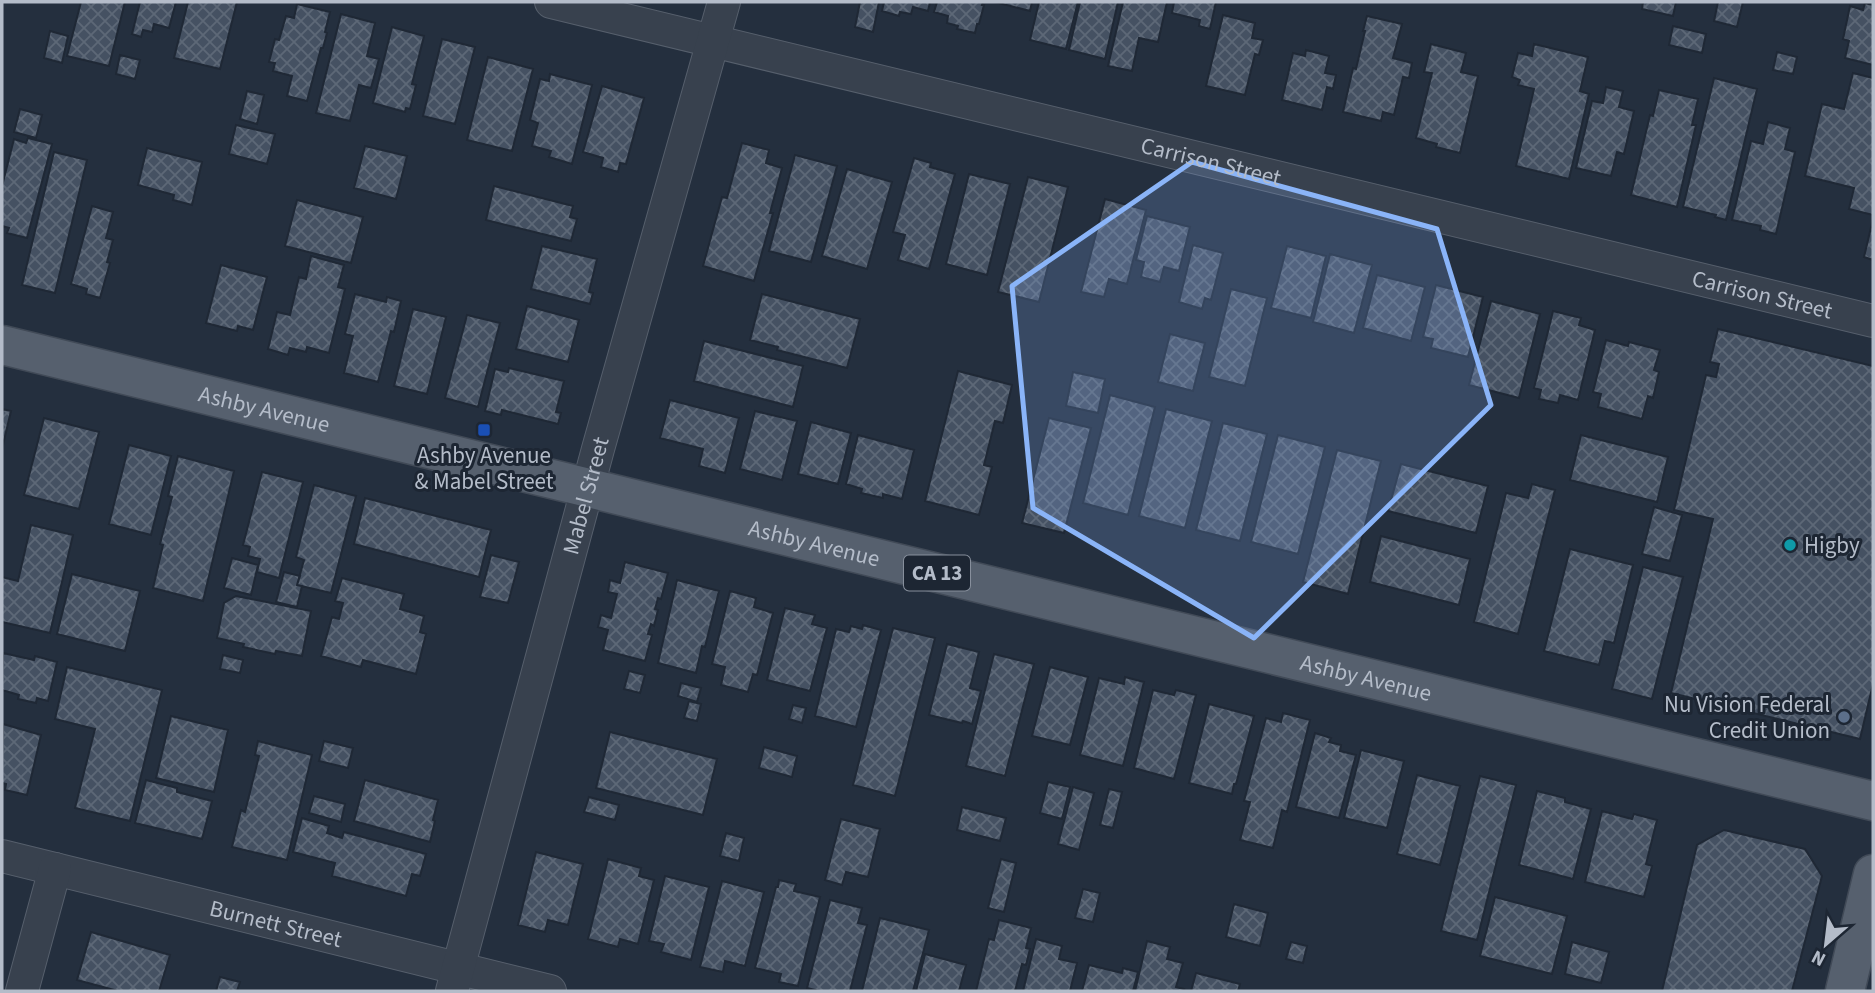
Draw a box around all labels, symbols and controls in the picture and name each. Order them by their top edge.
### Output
street label: Carrison Street [1137,128,1285,194]
street label: Carrison Street [1689,261,1836,327]
street label: Ashby Avenue [195,377,333,441]
marker: Ashby Avenue & Mabel Street [476,422,492,438]
street label: Mabel Street [554,433,617,558]
place label: Ashby Avenue & Mabel Street [414,439,554,498]
street label: Ashby Avenue [745,511,883,575]
place label: Higby [1804,529,1860,562]
marker: Higby [1782,537,1798,553]
road number: CA 13 [904,556,970,590]
street label: Ashby Avenue [1297,646,1435,709]
place label: Nu Vision Federal Credit Union [1664,688,1830,747]
marker: Nu Vision Federal Credit Union [1836,709,1852,725]
street label: Burnett Street [206,891,346,956]
north arrow [1791,909,1861,979]
text: N [1807,943,1831,973]

